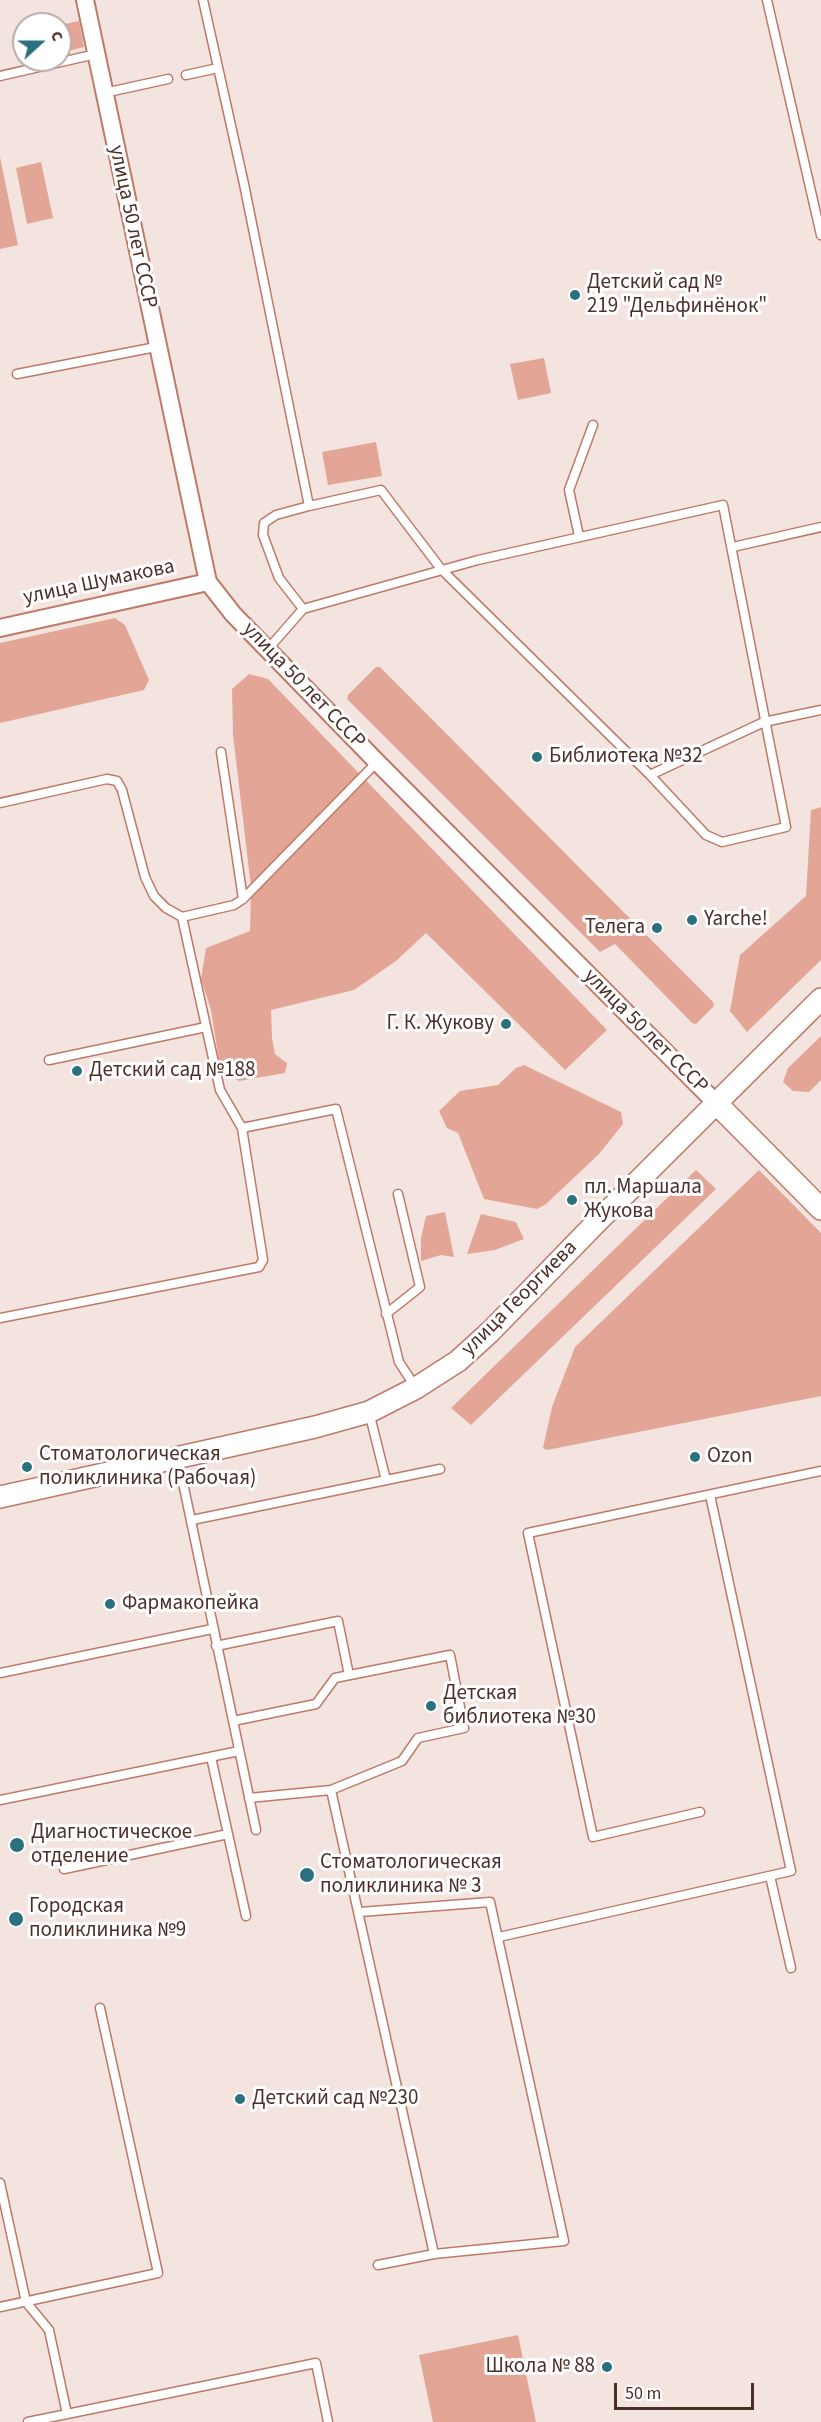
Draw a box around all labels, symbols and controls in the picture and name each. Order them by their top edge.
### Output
north arrow [12,12,72,72]
text: С [45,28,69,45]
street label: улица 50 лет СССР [102,143,162,311]
place label: Детский сад № 219 "Дельфинёнок" [587,270,767,320]
marker: Детский сад № 219 "Дельфинёнок" [568,288,582,302]
street label: улица Шумакова [21,555,177,611]
street label: улица 50 лет СССР [236,617,370,755]
place label: Библиотека №32 [549,744,703,770]
marker: Библиотека №32 [530,750,544,764]
place label: Yarche! [704,907,768,933]
marker: Yarche! [685,913,699,927]
place label: Телега [585,915,645,941]
marker: Телега [650,921,664,935]
street label: улица 50 лет СССР [577,964,713,1100]
place label: Г. К. Жукову [387,1011,494,1037]
marker: Г. К. Жукову [499,1017,513,1031]
place label: Детский сад №188 [89,1058,255,1084]
marker: Детский сад №188 [70,1064,84,1078]
place label: пл. Маршала Жукова [584,1175,702,1225]
marker: пл. Маршала Жукова [565,1193,579,1207]
street label: улица Георгиева [457,1236,583,1362]
place label: Стоматологическая поликлиника (Рабочая) [39,1442,256,1492]
place label: Ozon [707,1444,752,1470]
marker: Ozon [688,1450,702,1464]
marker: Стоматологическая поликлиника (Рабочая) [20,1460,34,1474]
place label: Фармакопейка [122,1591,259,1617]
marker: Фармакопейка [103,1597,117,1611]
place label: Детская библиотека №30 [443,1681,596,1731]
marker: Детская библиотека №30 [424,1699,438,1713]
place label: Диагностическое отделение [31,1820,192,1870]
marker: Диагностическое отделение [8,1836,26,1854]
place label: Стоматологическая поликлиника № 3 [320,1850,502,1900]
marker: Стоматологическая поликлиника № 3 [298,1866,316,1884]
place label: Городская поликлиника №9 [29,1894,186,1944]
marker: Городская поликлиника №9 [7,1910,25,1928]
place label: Детский сад №230 [252,2086,418,2112]
marker: Детский сад №230 [233,2092,247,2106]
place label: Школа № 88 [485,2354,595,2380]
marker: Школа № 88 [600,2360,614,2374]
scale bar [617,2371,756,2409]
text: 50 m [625,2381,661,2406]

